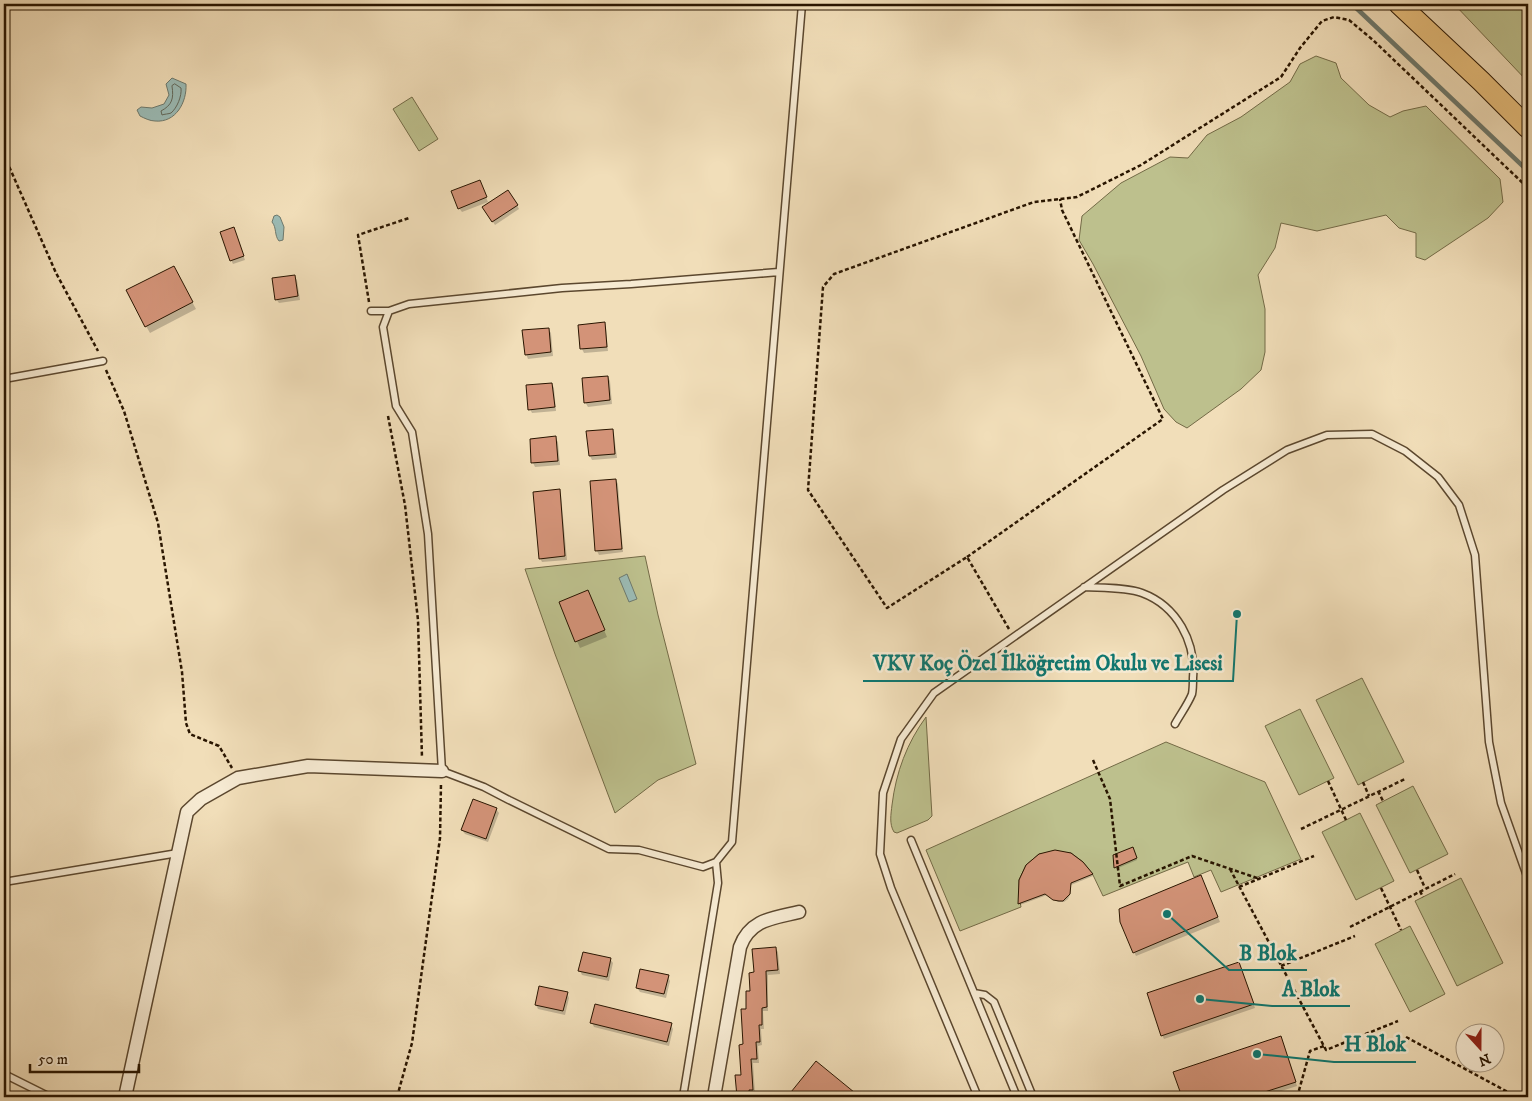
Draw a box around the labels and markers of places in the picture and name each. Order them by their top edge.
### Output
callout: VKV Koç Özel İlköğretim Okulu ve Lisesi [863,645,1233,681]
callout: B Blok [1229,934,1307,970]
callout: A Blok [1272,970,1350,1006]
callout: H Blok [1334,1026,1416,1062]

